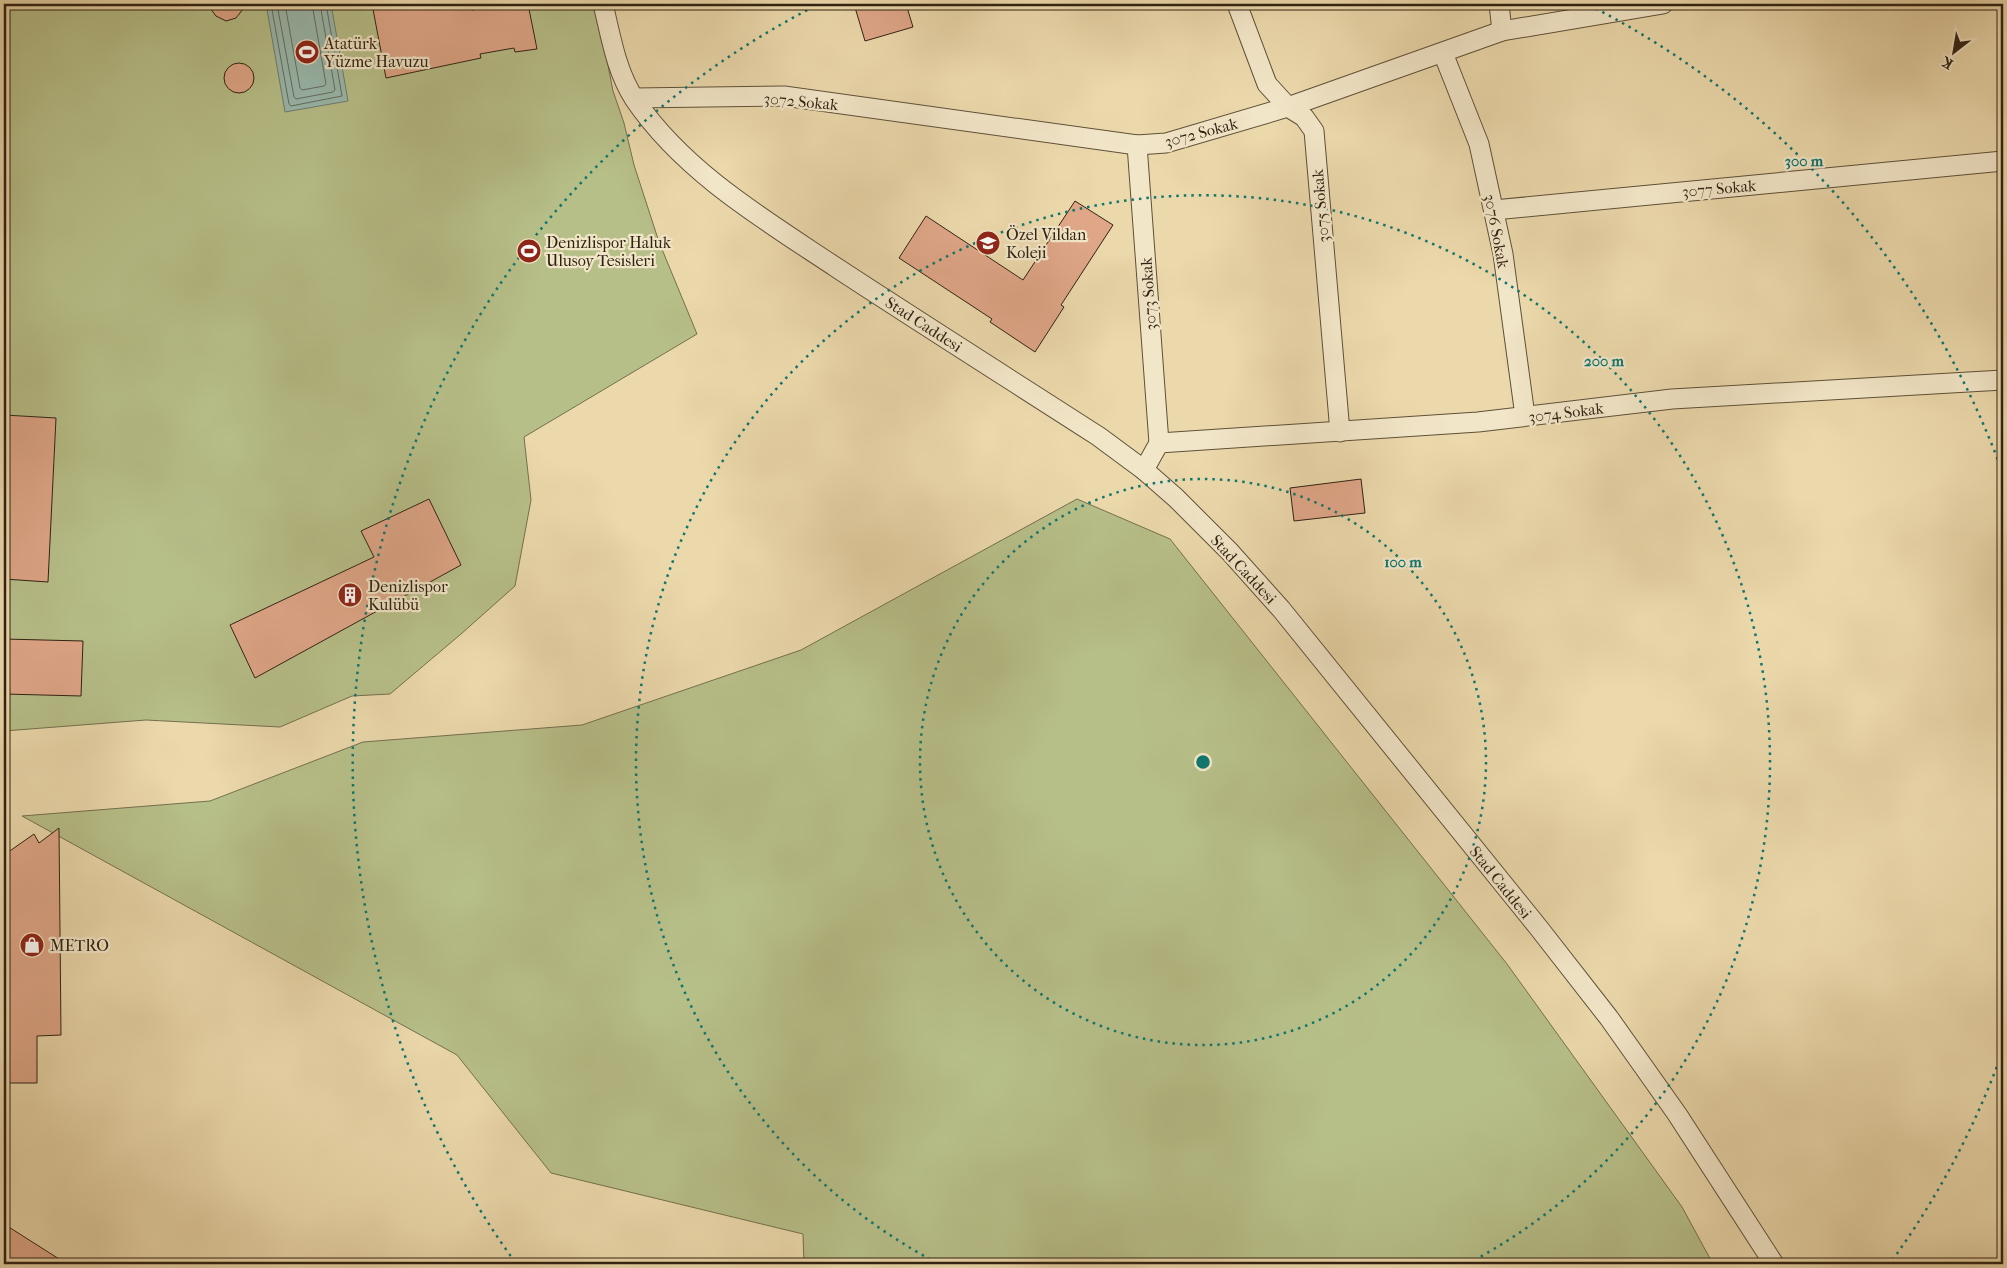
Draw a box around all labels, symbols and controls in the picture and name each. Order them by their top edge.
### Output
north arrow [1930,28,1980,78]
place label: Atatürk Yüzme Havuzu [323,34,429,71]
sports icon: Atatürk Yüzme Havuzu [294,39,320,65]
text: K [1938,52,1956,73]
street label: 3072 Sokak [763,89,840,114]
street label: 3072 Sokak [1163,113,1240,151]
text: 300 m [1785,152,1824,170]
street label: 3075 Sokak [1308,168,1333,243]
street label: 3077 Sokak [1681,176,1758,201]
street label: 3076 Sokak [1480,192,1513,271]
place label: Özel Vildan Koleji [1006,225,1087,262]
school or university icon: Özel Vildan Koleji [975,230,1001,256]
place label: Denizlispor Haluk Ulusoy Tesisleri [546,233,672,270]
sports icon: Denizlispor Haluk Ulusoy Tesisleri [516,238,542,264]
street label: 3073 Sokak [1136,256,1161,331]
street label: Stad Caddesi [882,293,966,356]
text: 200 m [1584,352,1624,370]
street label: 3074 Sokak [1527,398,1606,427]
street label: Stad Caddesi [1207,531,1281,608]
text: 100 m [1384,553,1422,571]
place label: Denizlispor Kulübü [368,577,448,614]
building icon: Denizlispor Kulübü [337,582,363,608]
centre of rings [1194,753,1212,771]
street label: Stad Caddesi [1466,842,1536,923]
shop icon: METRO [19,932,45,958]
place label: METRO [50,936,109,955]

